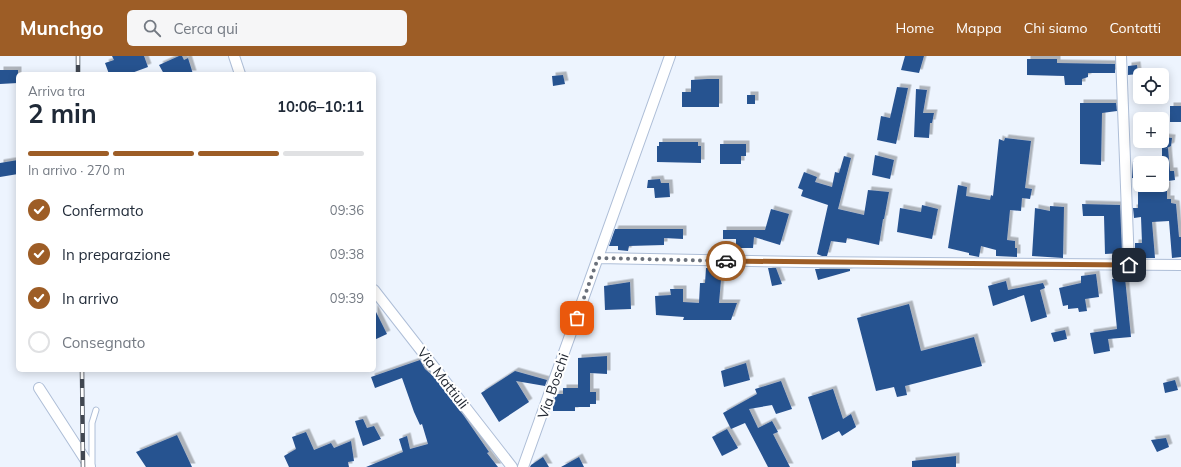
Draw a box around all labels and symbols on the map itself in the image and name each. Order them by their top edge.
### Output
courier [706,241,746,281]
pin [1112,248,1146,282]
pin [560,301,594,335]
street label: Via Mattiuli [413,344,473,412]
street label: Via Boschi [533,351,573,421]

